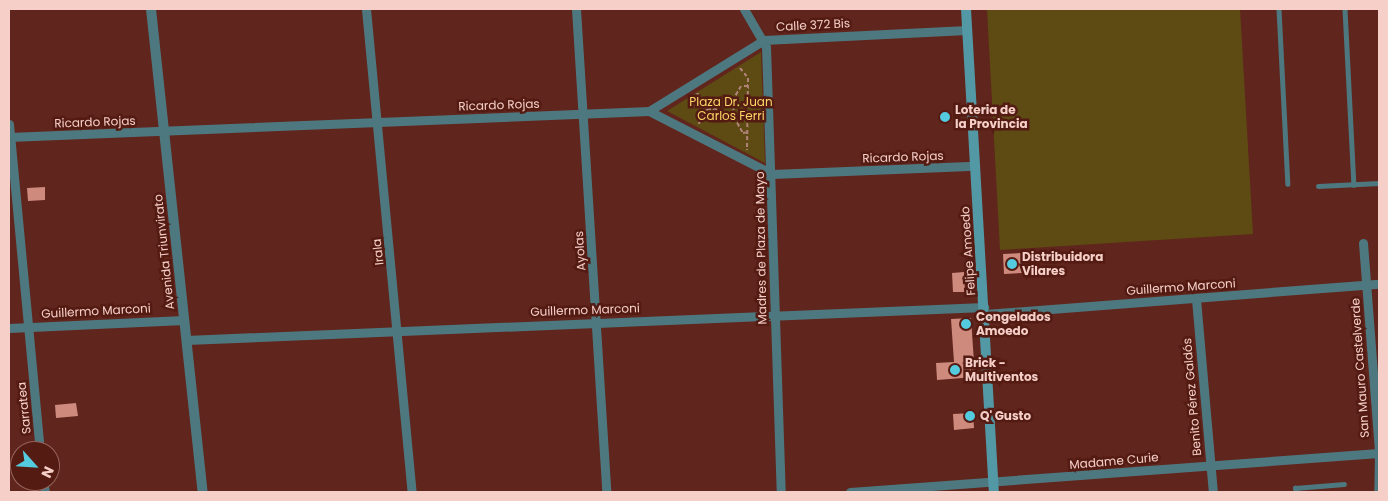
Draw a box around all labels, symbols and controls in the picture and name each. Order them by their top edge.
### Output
street label: Calle 372 Bis [776,16,850,34]
park label: Plaza Dr. Juan Carlos Ferri [689,95,773,123]
street label: Ricardo Rojas [458,96,540,114]
place label: Loteria de la Provincia [955,103,1028,131]
marker: Loteria de la Provincia [939,111,951,123]
street label: Ricardo Rojas [54,113,136,131]
street label: Ricardo Rojas [862,148,944,166]
street label: Madres de Plaza de Mayo [752,171,770,325]
street label: Avenida Triunvirato [151,194,177,310]
street label: Felipe Amoedo [958,206,978,296]
street label: Ayolas [571,231,589,271]
street label: Irala [369,238,387,266]
place label: Distribuidora Vilares [1022,250,1103,278]
marker: Distribuidora Vilares [1006,258,1018,270]
street label: Guillermo Marconi [1126,276,1236,298]
street label: San Mauro Castelverde [1348,298,1372,438]
street label: Guillermo Marconi [41,301,151,321]
street label: Guillermo Marconi [530,301,640,319]
place label: Congelados Amoedo [976,310,1051,338]
marker: Congelados Amoedo [960,318,972,330]
street label: Benito Pérez Galdós [1180,338,1204,456]
place label: Brick - Multiventos [965,356,1038,384]
marker: Brick - Multiventos [949,364,961,376]
street label: Sarratea [14,381,34,435]
place label: Q' Gusto [980,409,1031,423]
marker: Q' Gusto [964,410,976,422]
north arrow [10,441,60,491]
street label: Madame Curie [1069,450,1159,472]
text: N [36,463,59,481]

